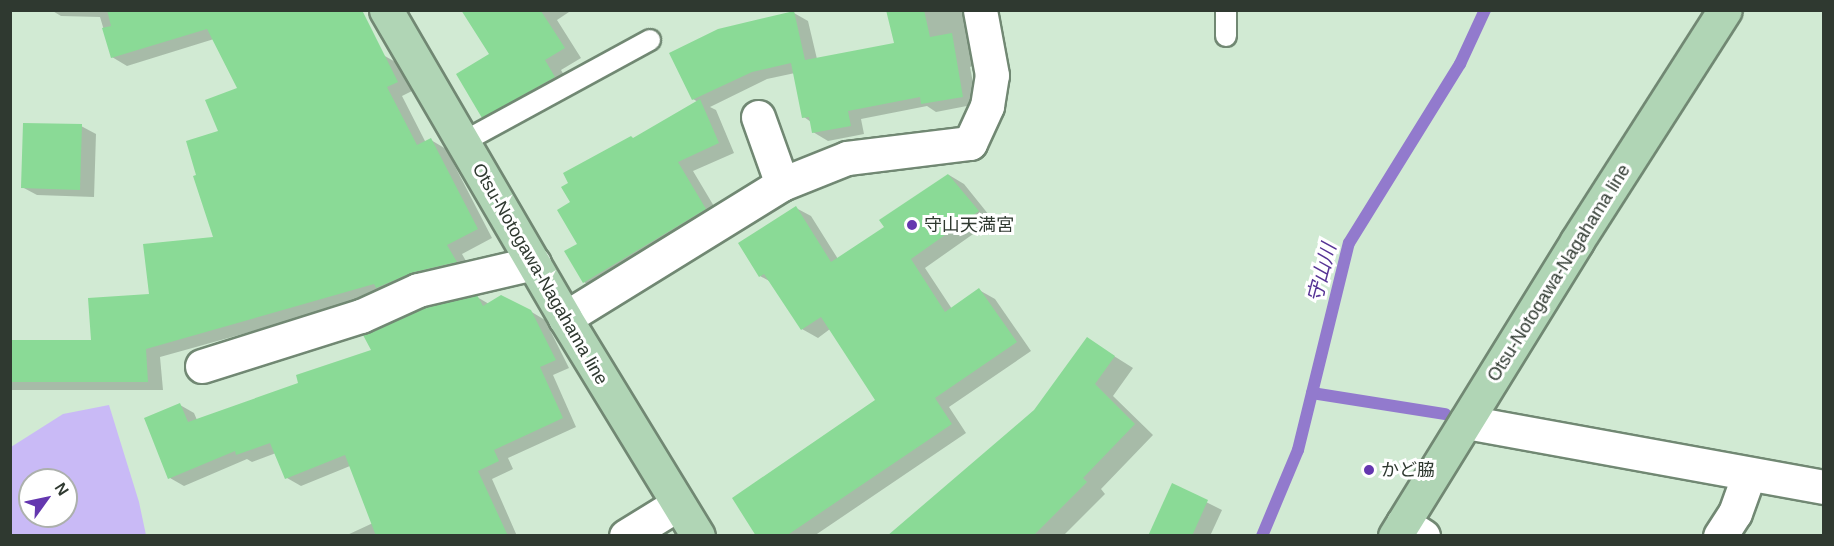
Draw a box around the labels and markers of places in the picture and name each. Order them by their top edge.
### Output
place label: 守山天満宮 [924,214,1014,236]
marker: 守山天満宮 [905,218,919,232]
place label: かど脇 [1381,459,1435,481]
marker: かど脇 [1362,463,1376,477]

